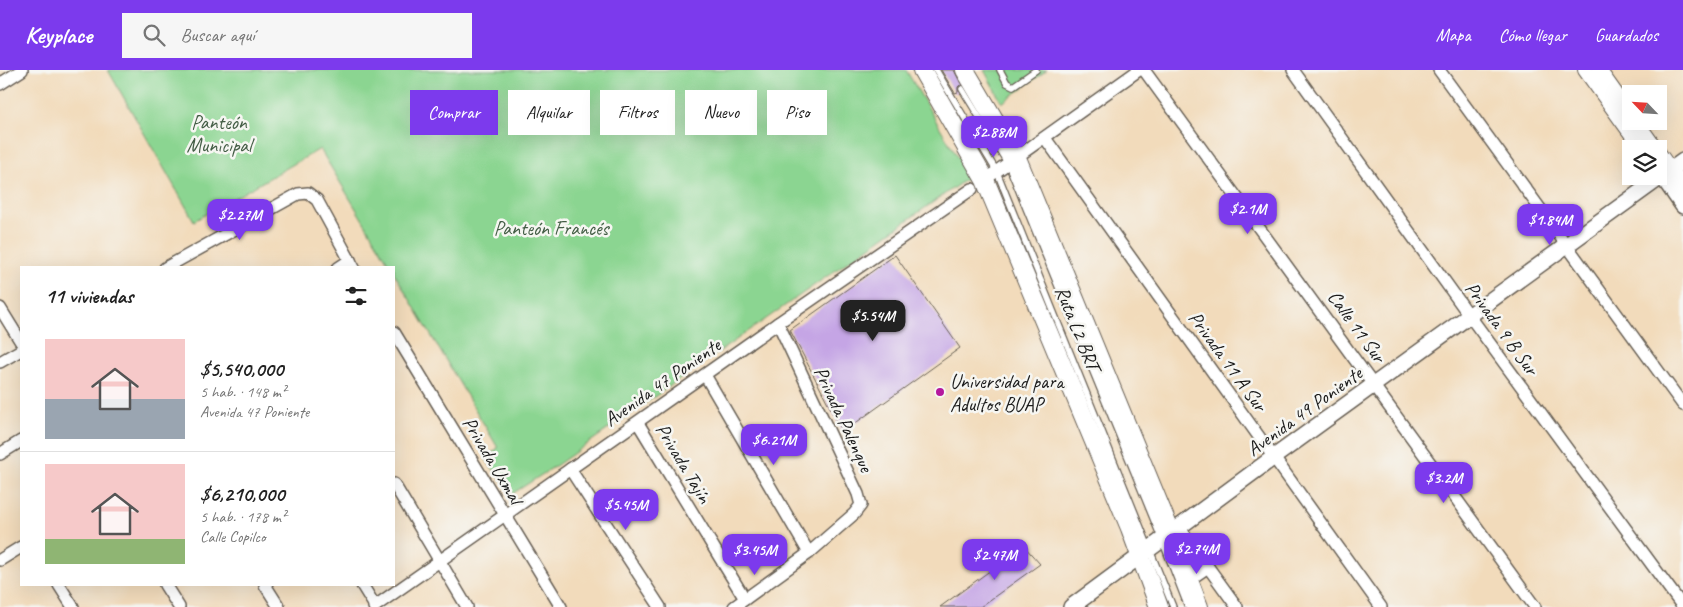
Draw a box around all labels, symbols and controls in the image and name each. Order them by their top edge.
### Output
search box [122,13,472,58]
text: Keyplace [25,20,92,50]
icon: search [140,21,168,49]
text: Buscar aquí [180,23,255,47]
text: Mapa [1436,24,1471,46]
text: Cómo llegar [1499,24,1567,46]
text: Guardados [1595,24,1658,46]
north arrow [1622,85,1668,130]
map controls [1622,85,1667,185]
chip: Comprar [410,90,498,135]
chip: Alquilar [508,90,590,135]
chip: Filtros [600,90,675,135]
chip: Nuevo [685,90,757,135]
chip: Piso [767,90,827,135]
park label: Panteón Municipal [187,110,255,158]
pin: $2.88M [953,116,1035,158]
text: $2.88M [972,122,1016,142]
button: layers [1622,140,1667,185]
pin: $2.1M [1213,192,1283,235]
pin: $2.27M [199,198,281,241]
text: $2.1M [1230,199,1266,219]
pin: $1.84M [1509,204,1591,246]
text: $2.27M [218,205,262,225]
text: $1.84M [1528,210,1572,230]
park label: Panteón Francés [494,216,611,241]
street label: Privada 9 B Sur [1459,277,1545,381]
icon: filters [342,282,370,310]
street label: Ruta L2 BRT [1049,282,1108,378]
text: 11 viviendas [45,283,133,309]
street label: Calle 11 Sur [1322,285,1392,369]
pin: $5.54M [832,300,914,342]
text: $5.54M [851,306,895,326]
street label: Privada 11 A Sur [1183,306,1273,418]
street label: Avenida 47 Poniente [599,332,727,432]
text: $5,540,000 [200,356,283,382]
icon: home [85,359,145,419]
street label: Avenida 49 Poniente [1242,360,1368,462]
street label: Privada Palenque [808,363,879,477]
place label: Universidad para Adultos BUAP [950,369,1065,417]
text: 5 hab. · 148 m² [200,382,286,402]
marker: Universidad para Adultos BUAP [934,386,946,398]
text: Avenida 47 Poniente [200,402,309,422]
street label: Privada Uxmal [457,412,530,512]
street label: Privada Tajín [650,419,718,509]
pin: $6.21M [733,424,815,466]
text: $6.21M [752,430,796,450]
pin: $3.2M [1409,462,1479,504]
text: $3.2M [1426,468,1462,488]
text: $6,210,000 [200,481,284,507]
icon: home [85,484,145,544]
pin: $5.45M [585,488,667,531]
text: $5.45M [604,495,648,515]
text: 5 hab. · 178 m² [200,507,286,527]
text: Calle Copilco [200,527,265,547]
pin: $2.74M [1156,532,1238,575]
pin: $3.45M [714,534,796,576]
pin: $2.47M [954,538,1036,581]
text: $2.74M [1175,539,1219,559]
text: $3.45M [733,540,777,560]
text: $2.47M [973,545,1017,565]

